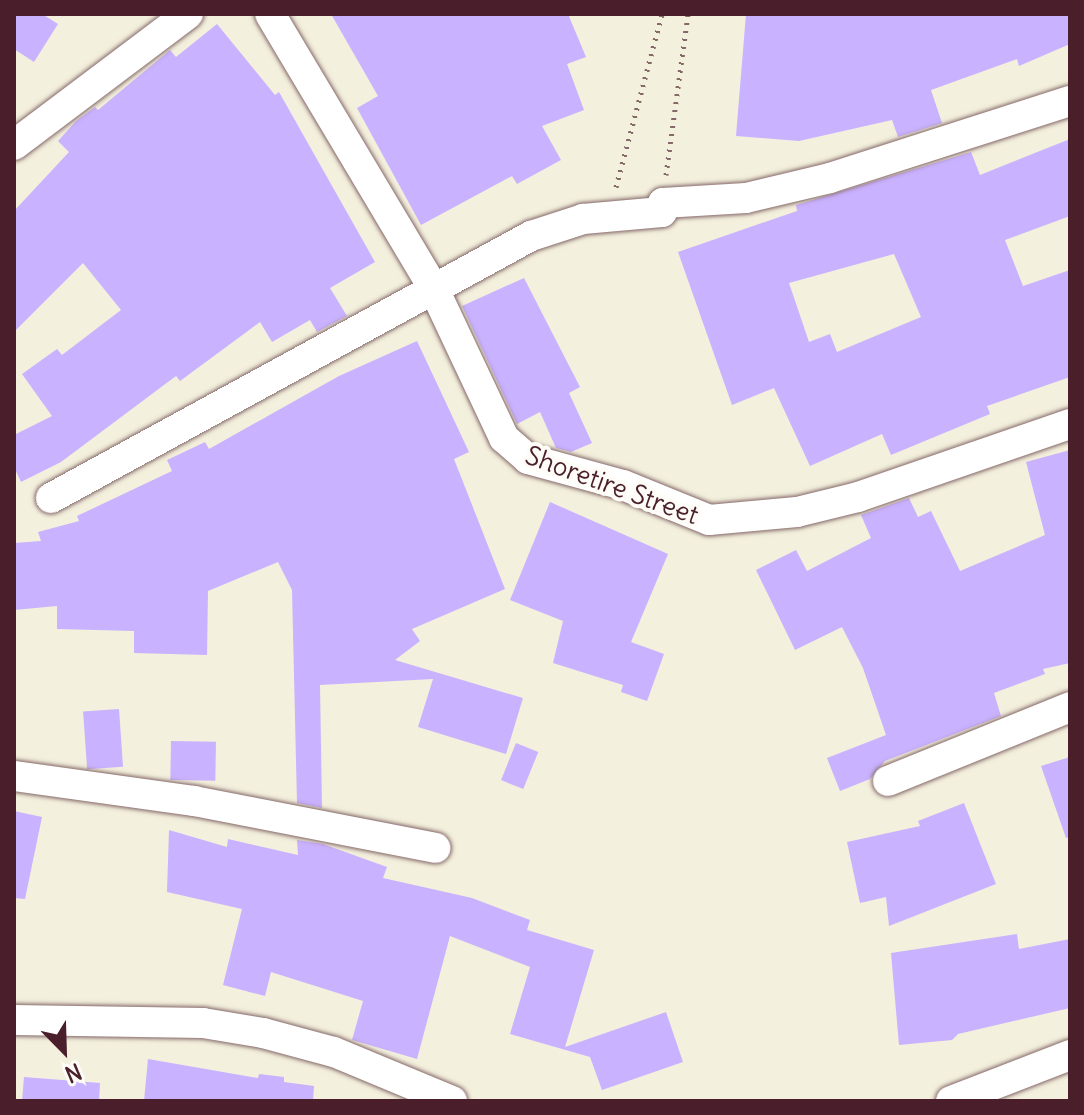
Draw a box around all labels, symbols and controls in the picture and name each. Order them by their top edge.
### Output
street label: Shoretire Street [521,439,703,531]
north arrow [24,1011,104,1091]
text: N [61,1057,86,1089]

